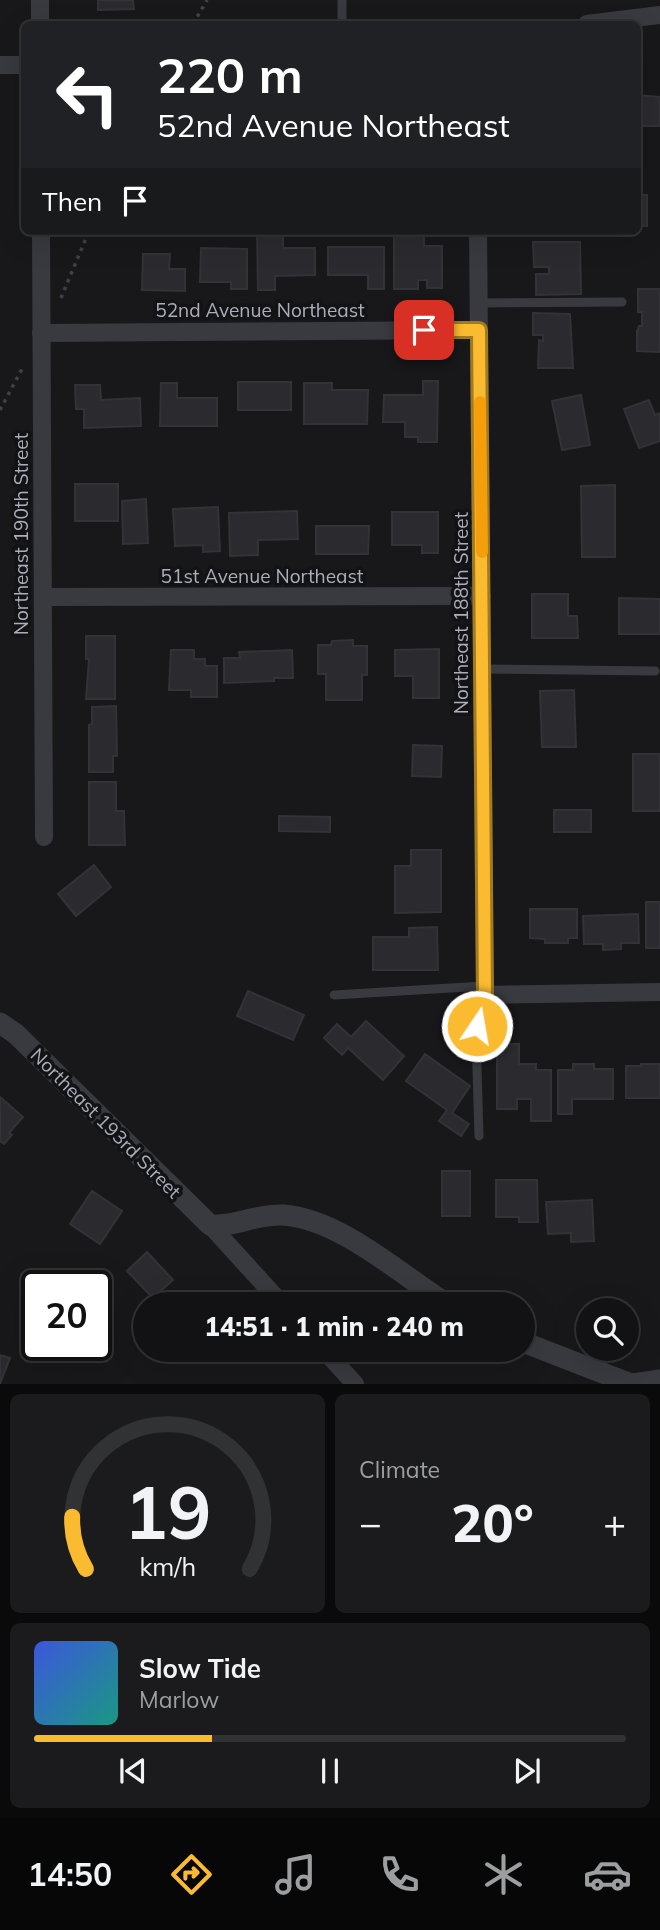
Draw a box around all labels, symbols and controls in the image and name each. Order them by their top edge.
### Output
text: 220 m [157,44,303,105]
icon: left [42,49,133,140]
text: 52nd Avenue Northeast [157,105,510,145]
icon: arrive [116,182,154,220]
text: Then [42,185,102,218]
street label: 52nd Avenue Northeast [155,298,365,322]
pin [394,300,454,360]
icon: arrive [405,311,443,349]
street label: Northeast 190th Street [9,432,33,635]
street label: Northeast 188th Street [449,511,473,714]
street label: 51st Avenue Northeast [161,564,364,588]
position arrow [440,989,514,1063]
street label: Northeast 193rd Street [26,1043,186,1203]
speed limit sign: 20 [21,1270,112,1361]
map controls [576,1298,639,1361]
button: search [576,1298,639,1361]
text: 14:51 · 1 min · 240 m [204,1310,464,1343]
text: Climate [359,1455,440,1484]
text: 19 [124,1467,211,1558]
text: 20° [451,1490,534,1555]
text: − [359,1499,382,1547]
text: + [603,1499,626,1547]
text: km/h [139,1551,196,1582]
text: Slow Tide [139,1652,261,1685]
text: Marlow [139,1685,219,1714]
icon: previous [114,1752,152,1790]
icon: pause [311,1752,349,1790]
icon: next [508,1752,546,1790]
icon: directions [167,1850,216,1899]
icon: music [271,1850,320,1899]
icon: phone [375,1850,424,1899]
icon: climate [479,1850,528,1899]
icon: car [583,1850,632,1899]
text: 14:50 [28,1854,112,1894]

